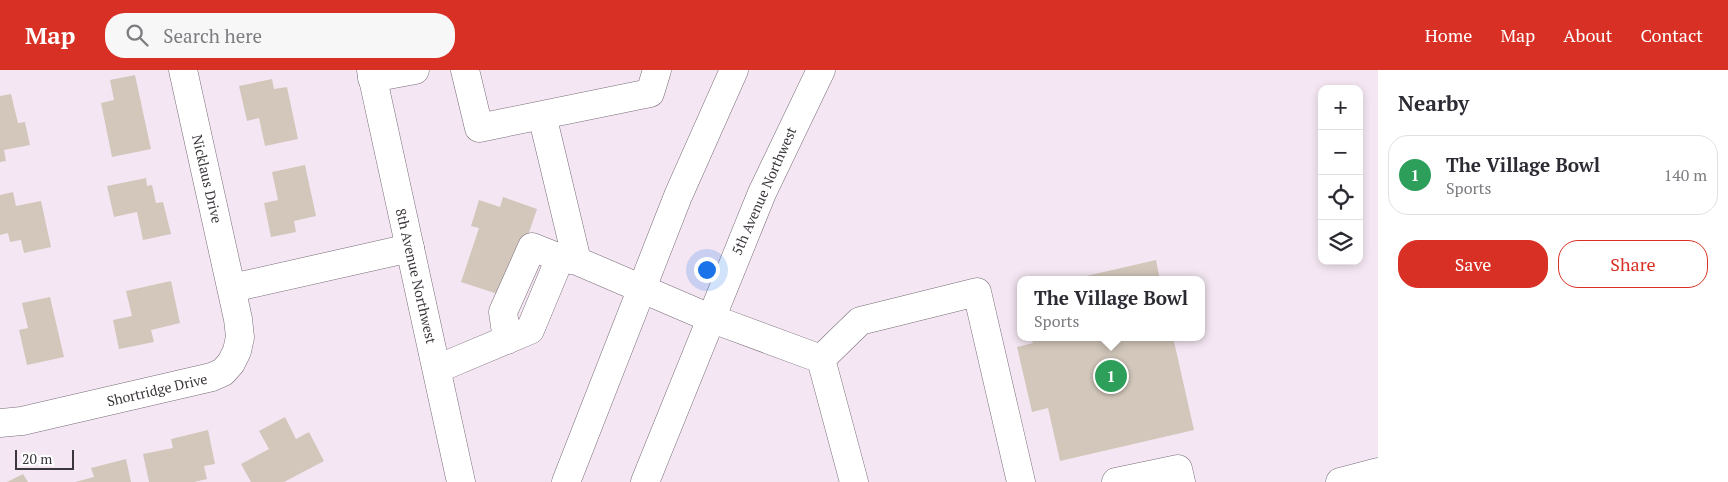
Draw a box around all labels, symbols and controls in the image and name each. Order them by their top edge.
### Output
search box [105,13,455,58]
text: Map [25,19,75,51]
icon: search [123,21,151,49]
text: Search here [163,23,262,48]
text: Home [1425,23,1472,47]
text: Map [1500,23,1535,47]
text: About [1563,23,1612,47]
text: Contact [1640,23,1703,47]
map controls [1318,85,1363,265]
button: + [1318,85,1363,130]
text: Nearby [1398,89,1469,117]
street label: 5th Avenue Northwest [727,123,801,258]
button: − [1318,130,1363,175]
street label: Nicklaus Drive [188,133,227,225]
text: The Village Bowl [1446,152,1600,177]
text: 1 [1410,164,1420,186]
text: 140 m [1664,164,1707,186]
button: locate [1318,175,1363,220]
text: Sports [1446,177,1492,199]
street label: 8th Avenue Northwest [392,206,441,346]
button: layers [1318,220,1363,265]
button: Save [1398,240,1548,288]
button: Share [1558,240,1708,288]
your location [694,257,720,283]
popup [1017,276,1205,341]
text: The Village Bowl [1034,285,1188,310]
text: Sports [1034,310,1080,332]
pin: 1 [1095,357,1127,395]
street label: Shortridge Drive [105,369,209,410]
scale bar [15,447,74,470]
text: 20 m [22,449,52,468]

